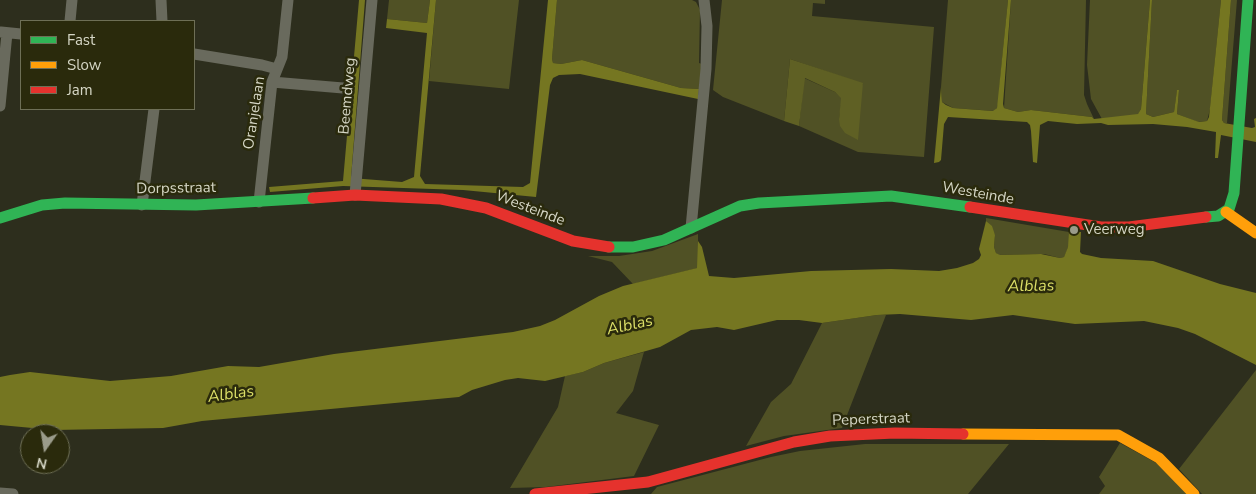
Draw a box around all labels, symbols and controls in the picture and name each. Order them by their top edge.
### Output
legend [20,20,195,110]
text: Fast [67,30,95,50]
text: Slow [67,55,101,75]
street label: Beemdweg [336,57,360,135]
street label: Oranjelaan [240,75,270,151]
text: Jam [67,80,93,100]
street label: Dorpsstraat [136,179,216,199]
street label: Westeinde [941,179,1015,209]
street label: Westeinde [493,188,567,230]
place label: Veerweg [1084,221,1145,239]
marker: Veerweg [1068,224,1080,236]
water label: Alblas [1008,277,1054,297]
water label: Alblas [605,312,655,340]
water label: Alblas [207,382,255,408]
street label: Peperstraat [832,410,910,430]
north arrow [20,424,70,474]
text: N [35,453,49,474]

